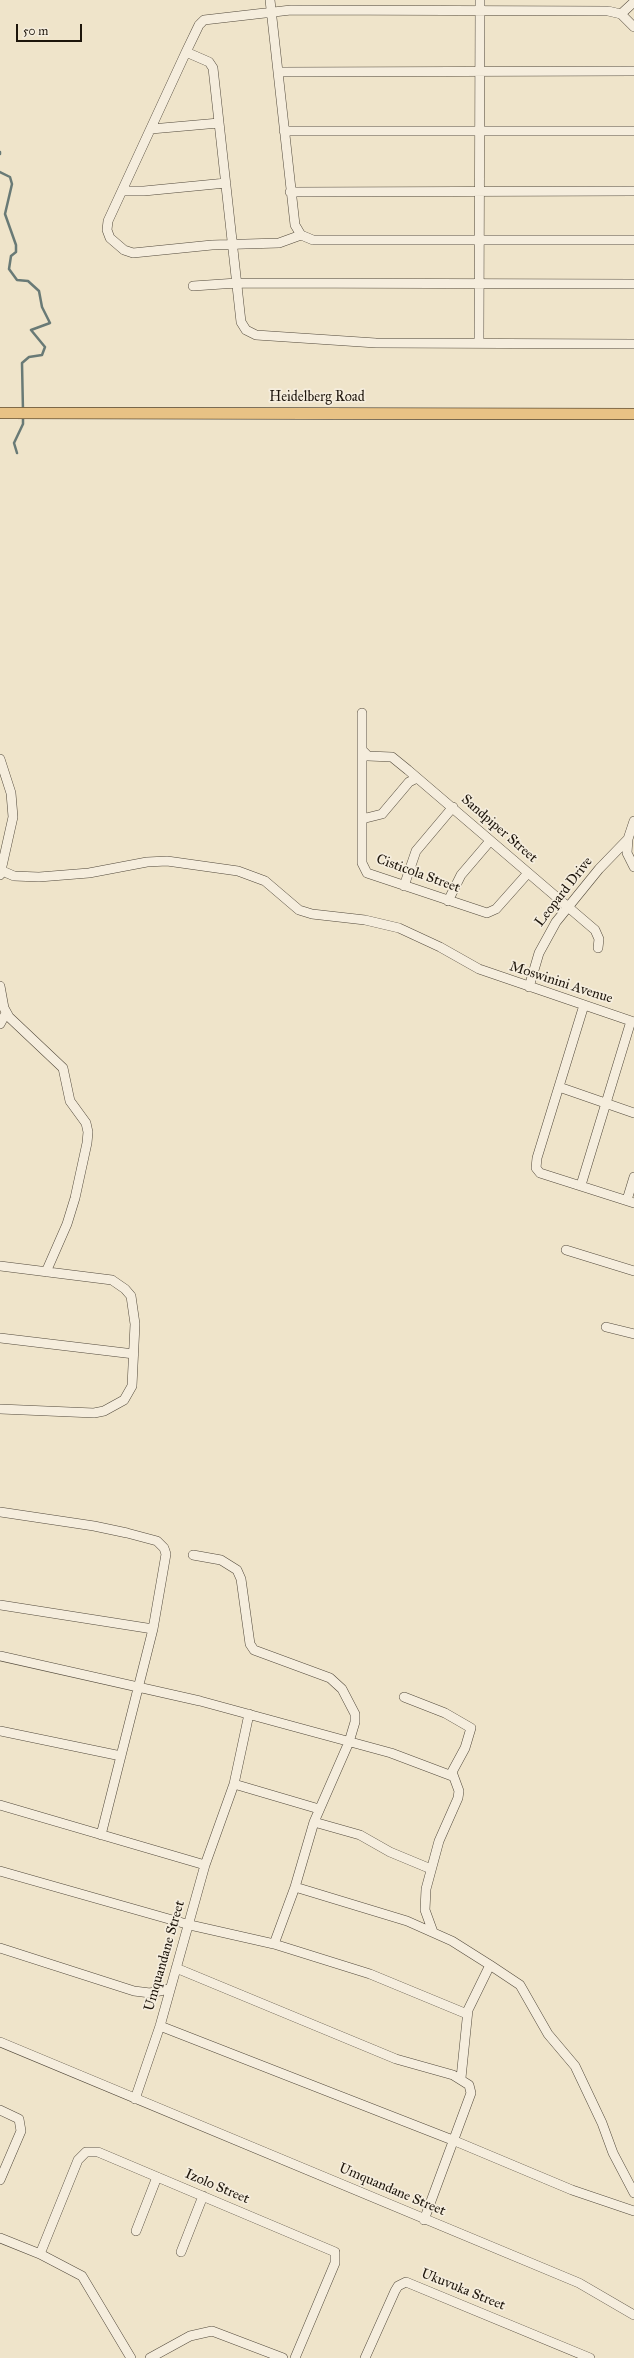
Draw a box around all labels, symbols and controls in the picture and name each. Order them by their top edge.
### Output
scale bar [18,16,84,42]
text: 50 m [23,24,48,38]
street label: Heidelberg Road [269,390,365,406]
street label: Sandpiper Street [458,791,540,867]
street label: Cisticola Street [374,851,462,897]
street label: Leopard Drive [532,854,596,930]
street label: Moswinini Avenue [507,958,615,1008]
street label: Umquandane Street [141,1899,189,2013]
street label: Umquandane Street [336,2160,448,2220]
street label: Izolo Street [182,2166,252,2208]
street label: Ukuvuka Street [418,2265,508,2315]

